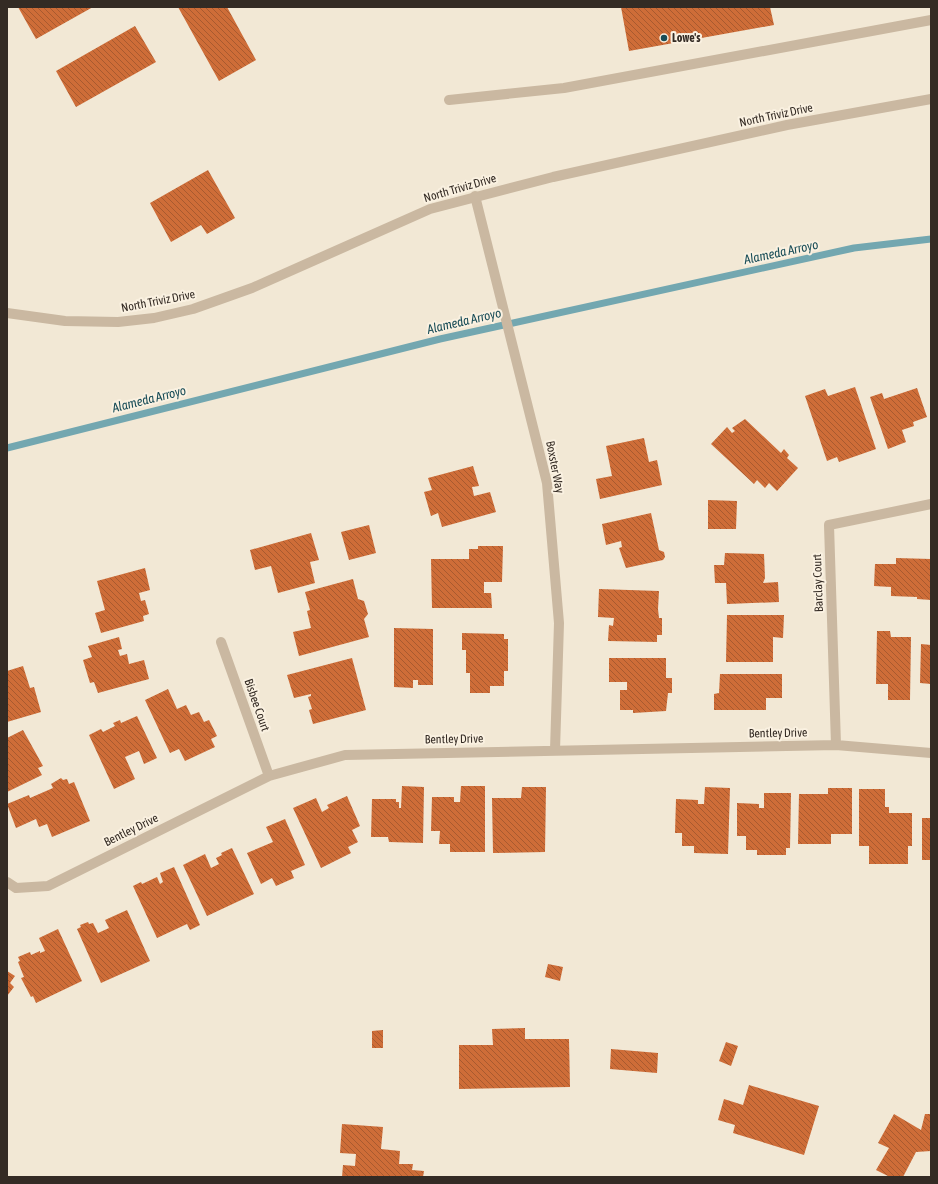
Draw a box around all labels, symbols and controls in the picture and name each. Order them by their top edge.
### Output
place label: Lowe's [672,31,701,45]
marker: Lowe's [659,33,669,43]
street label: North Triviz Drive [738,100,814,130]
street label: North Triviz Drive [422,171,498,205]
water label: Alameda Arroyo [741,237,820,267]
street label: North Triviz Drive [120,287,196,315]
water label: Alameda Arroyo [424,305,503,337]
water label: Alameda Arroyo [110,383,188,416]
street label: Boxster Way [543,440,567,494]
street label: Barclay Court [810,553,826,612]
street label: Bisbee Court [241,677,273,734]
street label: Bentley Drive [749,725,807,741]
street label: Bentley Drive [425,731,483,747]
street label: Bentley Drive [102,811,160,849]

